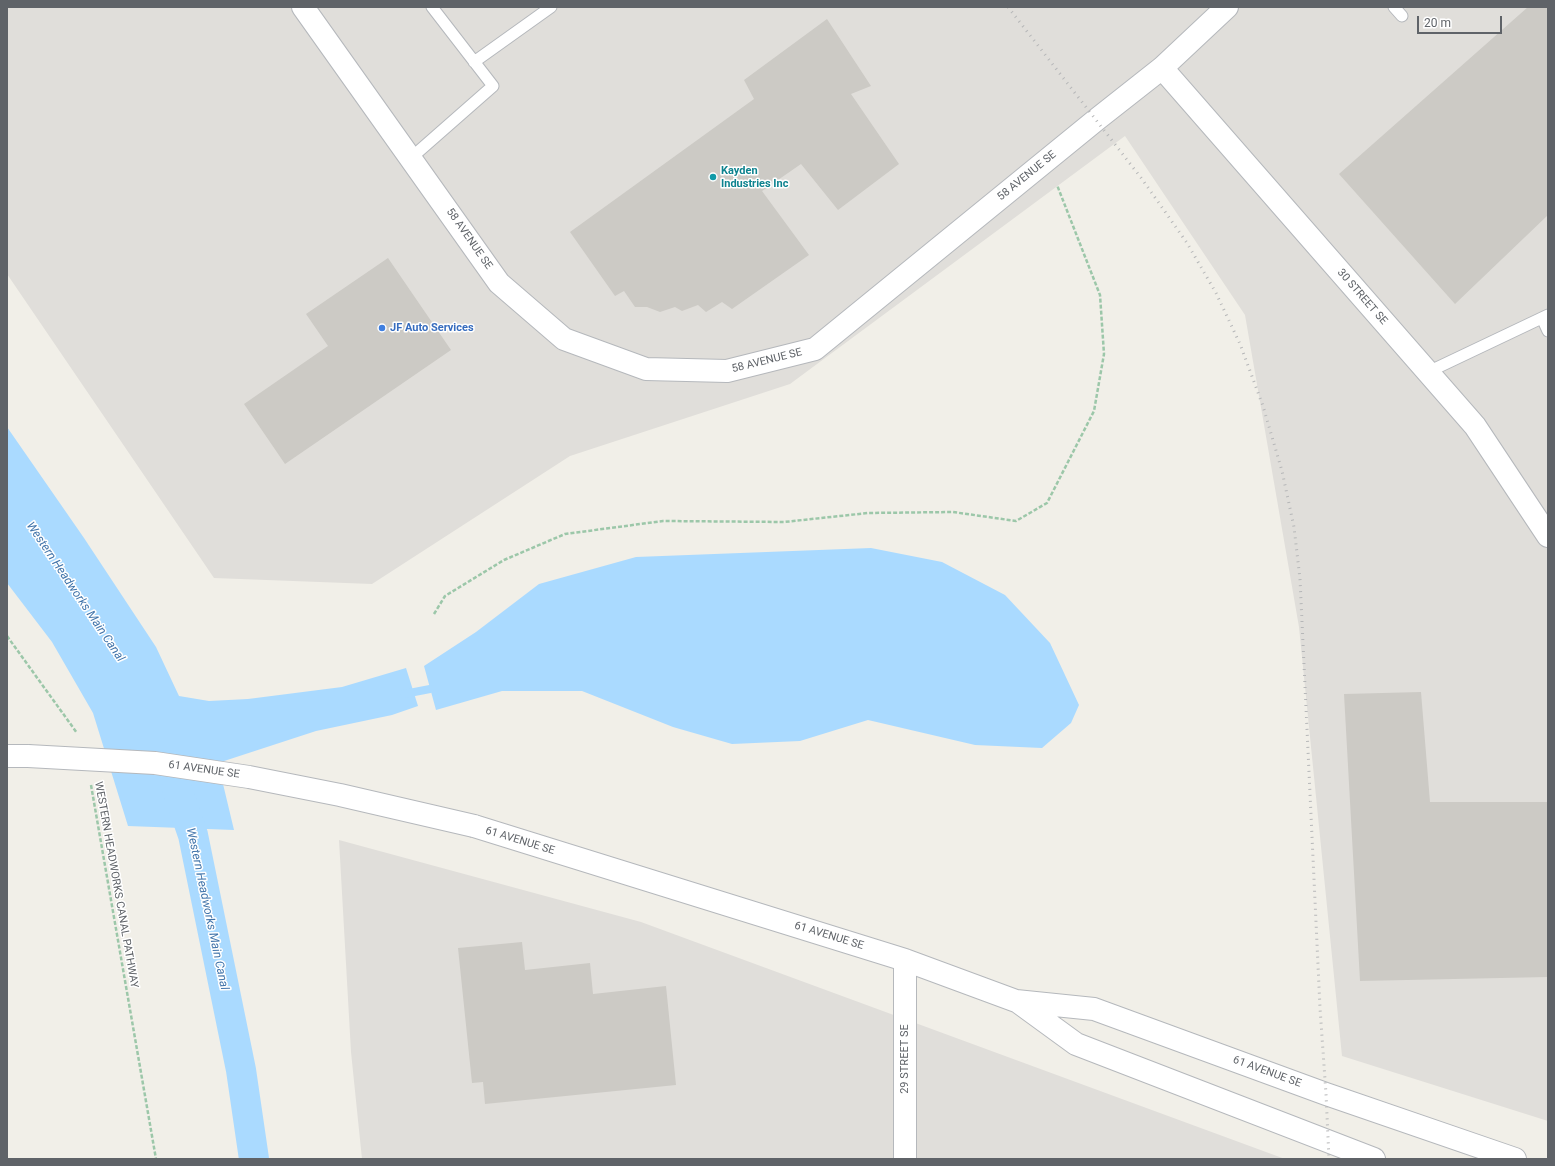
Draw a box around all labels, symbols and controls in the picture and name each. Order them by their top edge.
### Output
scale bar [1419,8,1504,34]
text: 20 m [1424,16,1451,30]
street label: 58 AVENUE SE [995,148,1059,204]
place label: Kayden Industries Inc [721,164,788,190]
marker: Kayden Industries Inc [708,172,718,182]
street label: 58 AVENUE SE [443,206,495,272]
street label: 30 STREET SE [1334,266,1390,328]
place label: JF Auto Services [390,321,474,335]
marker: JF Auto Services [377,323,387,333]
street label: 58 AVENUE SE [731,346,803,376]
water label: Western Headworks Main Canal [23,519,127,665]
street label: 61 AVENUE SE [168,758,240,782]
street label: WESTERN HEADWORKS CANAL PATHWAY [91,781,141,989]
street label: 61 AVENUE SE [484,824,556,858]
water label: Western Headworks Main Canal [183,827,231,991]
street label: 61 AVENUE SE [793,919,865,953]
street label: 29 STREET SE [898,1024,912,1094]
street label: 61 AVENUE SE [1231,1054,1303,1090]

